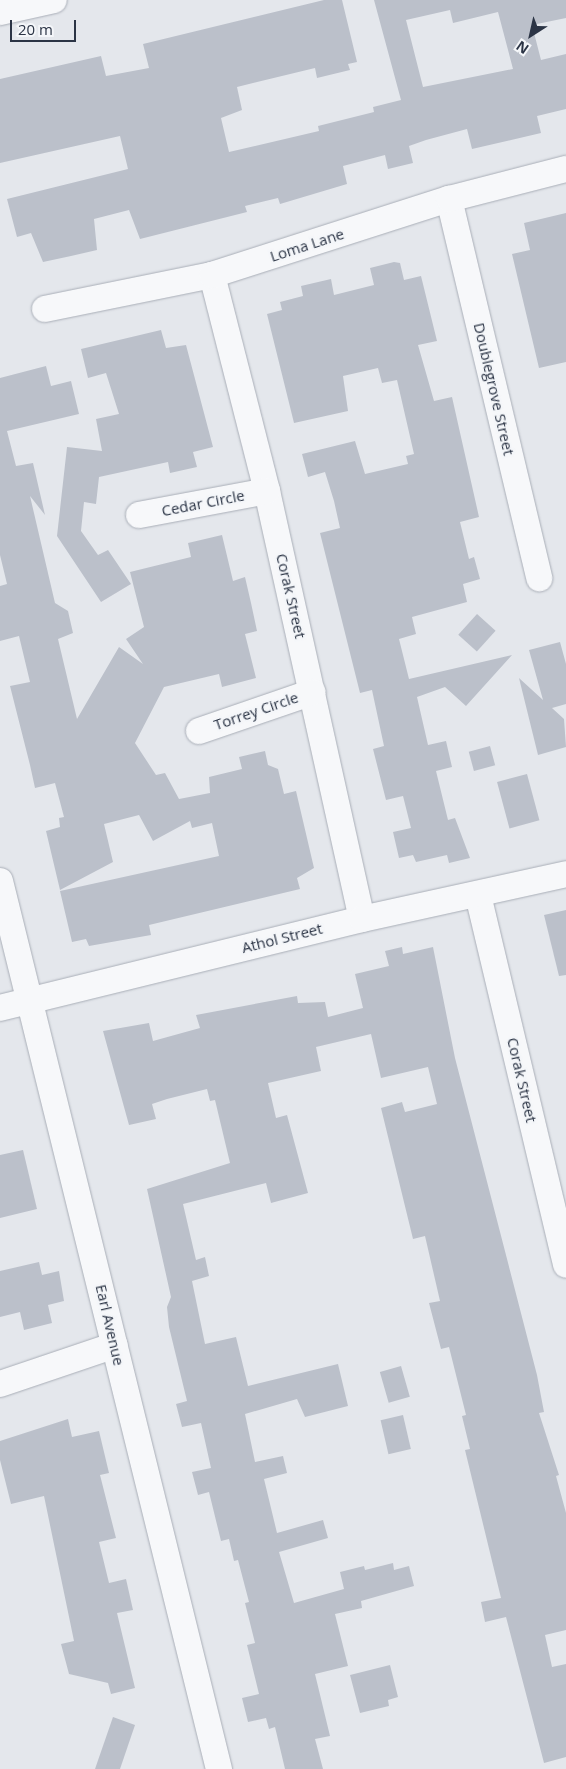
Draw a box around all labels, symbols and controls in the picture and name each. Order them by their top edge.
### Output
scale bar [12,10,79,42]
north arrow [506,10,556,60]
text: 20 m [18,19,53,39]
text: N [512,37,532,59]
street label: Loma Lane [268,225,346,265]
street label: Doublegrove Street [470,321,518,457]
street label: Cedar Circle [160,486,246,520]
street label: Corak Street [272,552,310,640]
street label: Torrey Circle [211,688,301,734]
street label: Athol Street [240,919,324,957]
street label: Corak Street [503,1036,541,1124]
street label: Earl Avenue [92,1283,128,1367]

